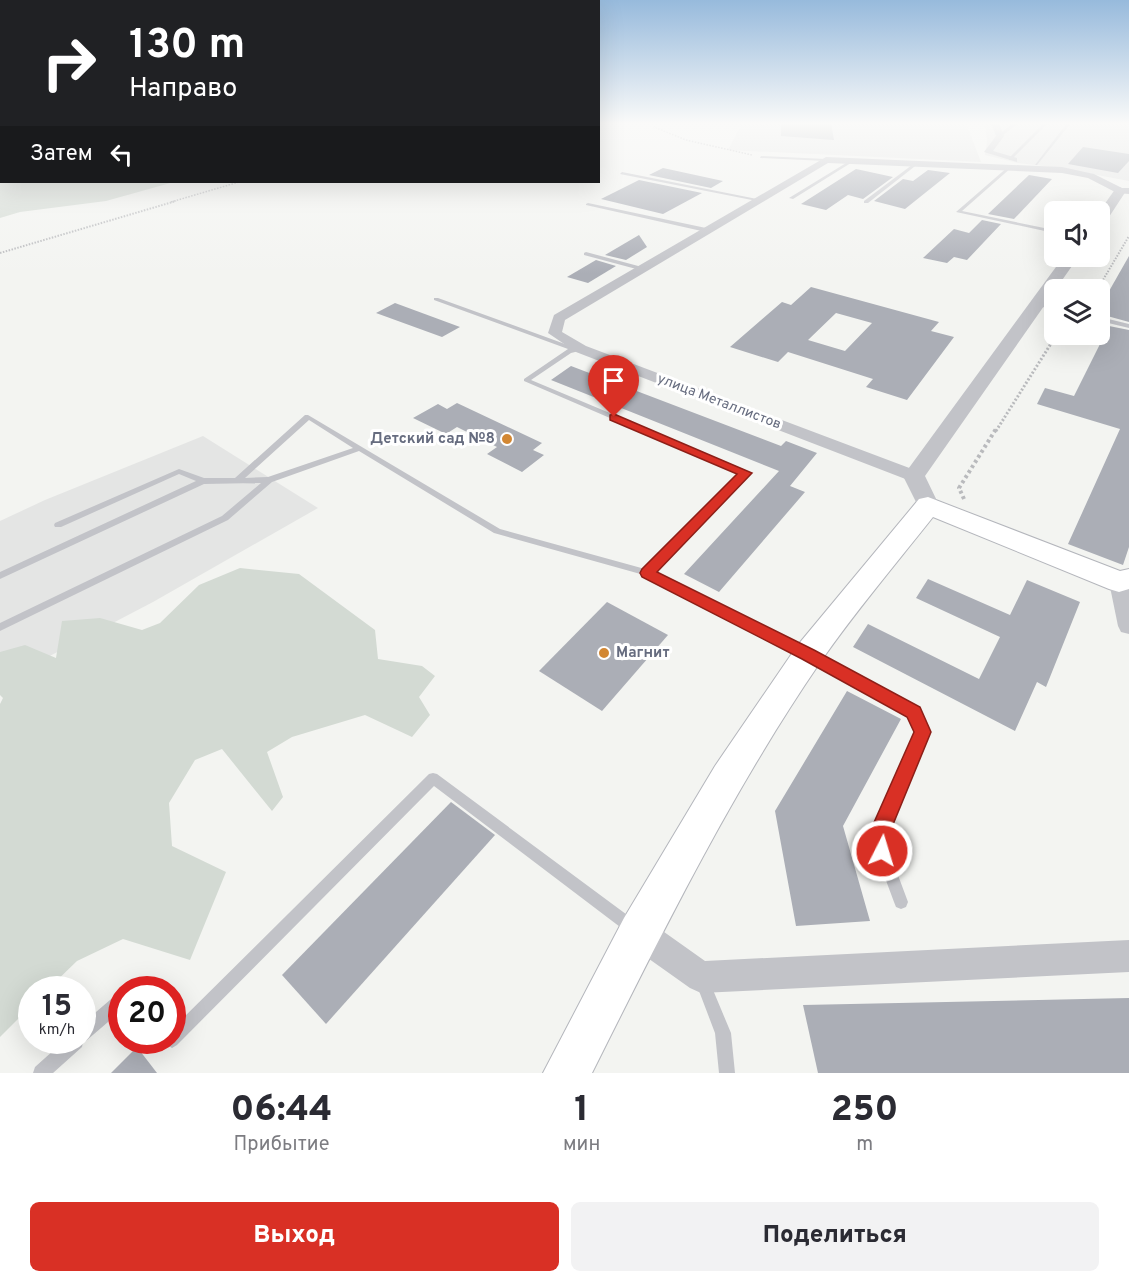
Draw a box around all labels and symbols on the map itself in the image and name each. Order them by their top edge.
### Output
pin [588,355,639,417]
street label: улица Металлистов [655,371,783,433]
place label: Детский сад №8 [370,430,495,449]
marker: Детский сад №8 [500,432,514,446]
place label: Магнит [616,644,669,663]
marker: Магнит [597,646,611,660]
position arrow [850,819,914,883]
speed limit sign: 20 [108,976,186,1054]

